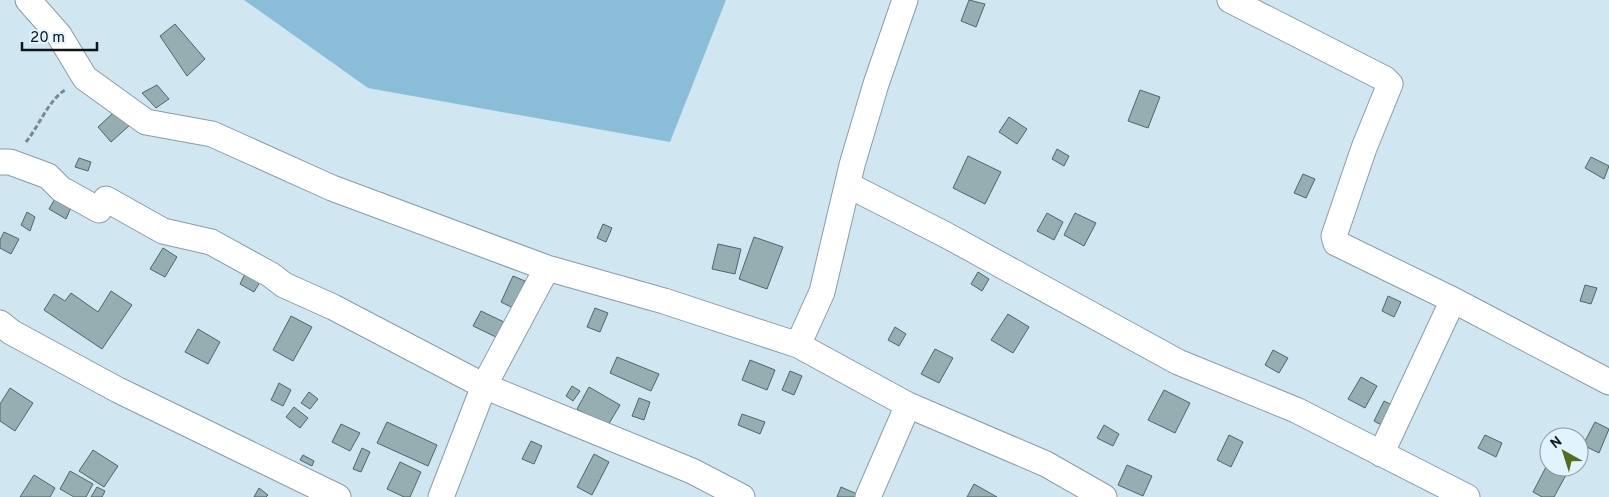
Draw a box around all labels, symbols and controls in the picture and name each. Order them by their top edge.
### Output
scale bar [22,20,98,52]
text: 20 m [30,29,65,48]
north arrow [1539,427,1589,477]
text: N [1548,433,1566,453]

